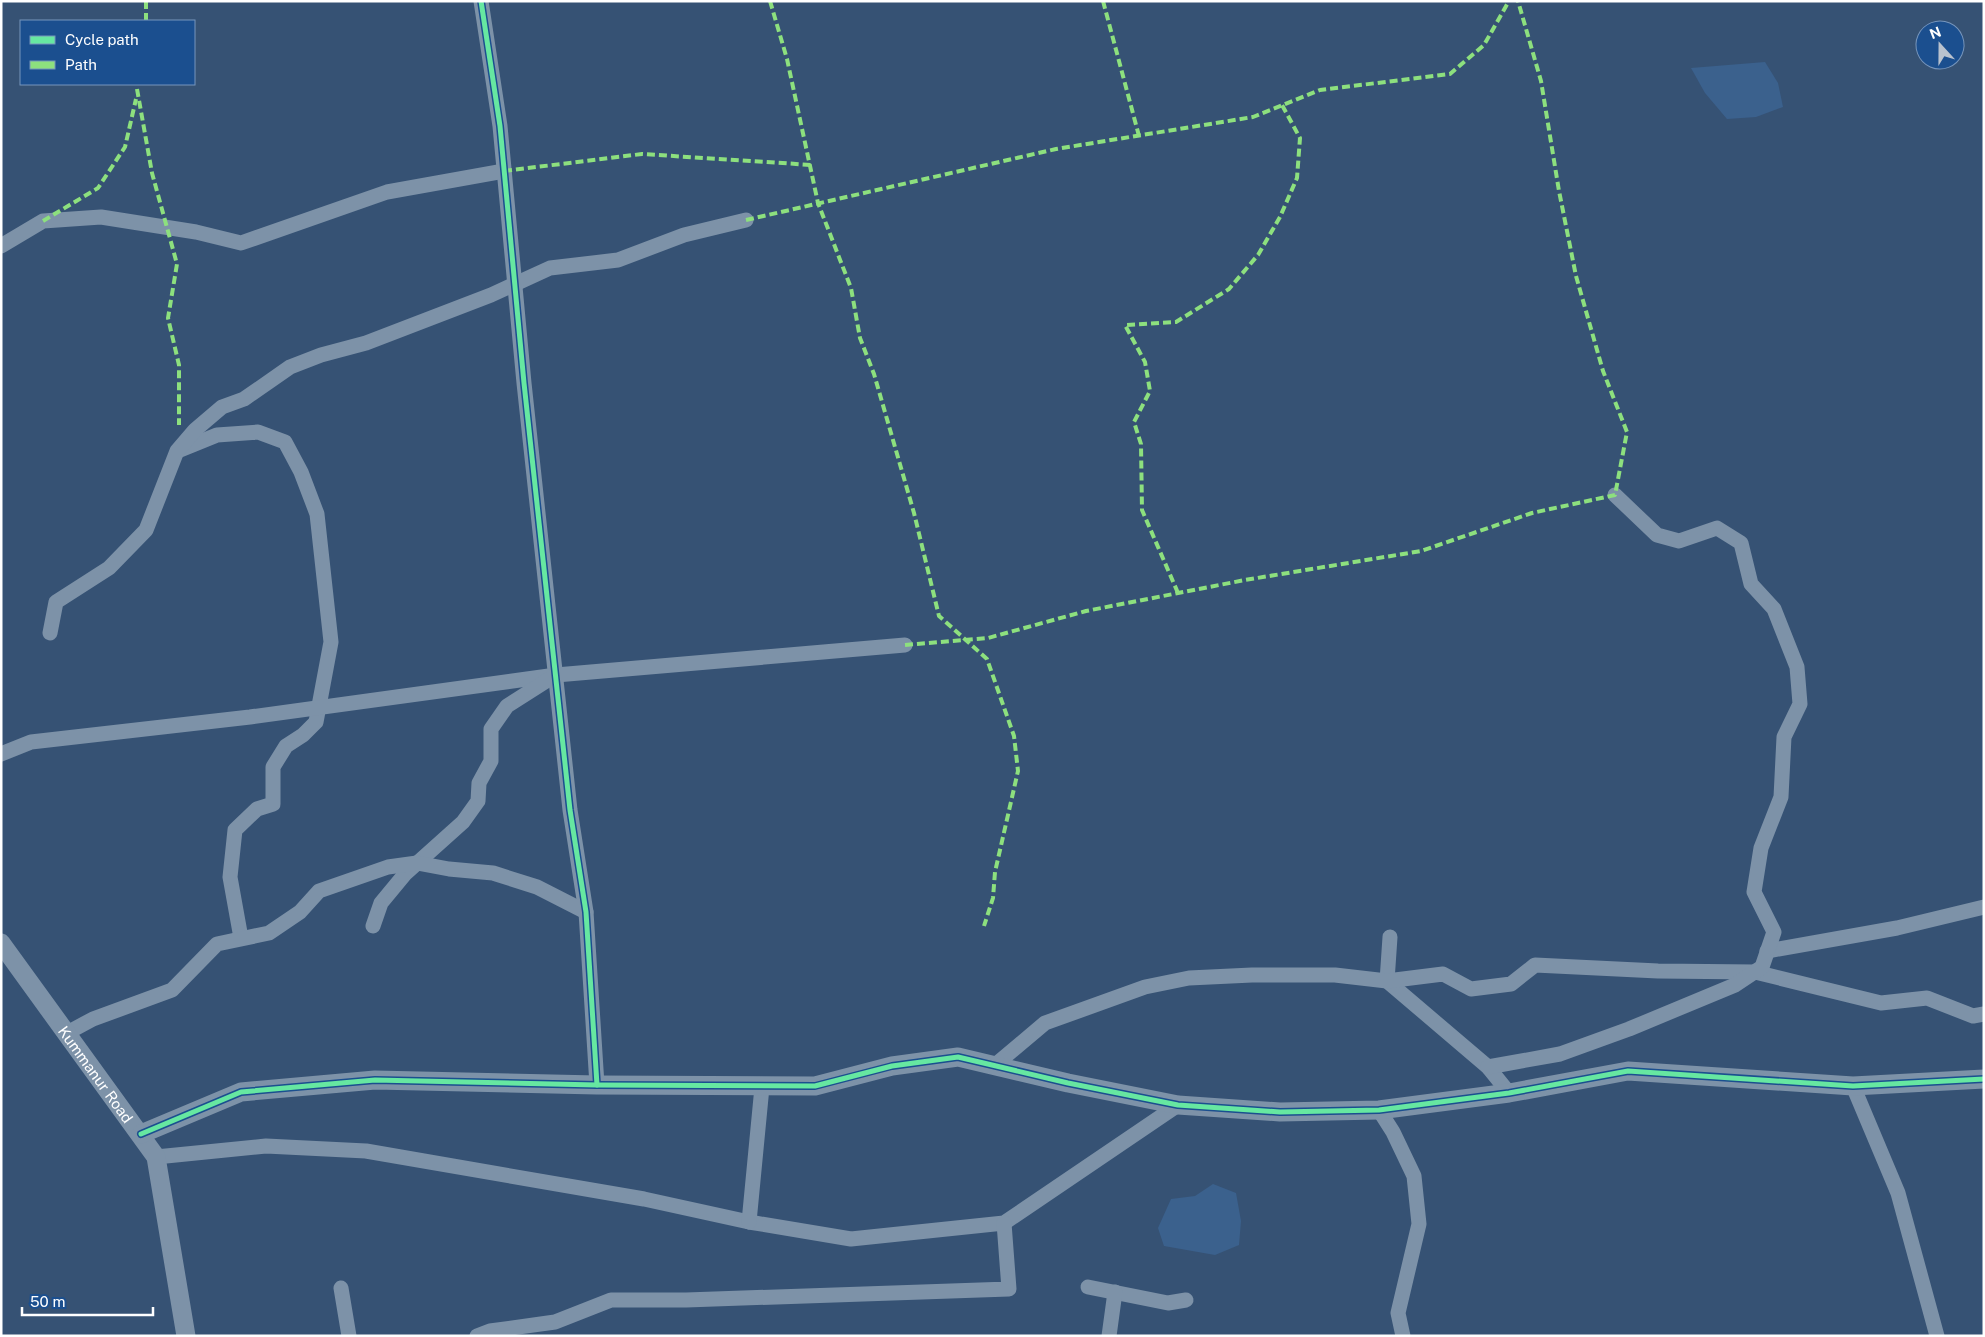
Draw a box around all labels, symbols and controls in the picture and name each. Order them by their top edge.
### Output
legend [20,20,195,85]
north arrow [1915,20,1965,70]
text: N [1927,23,1943,42]
text: Cycle path [65,31,139,48]
text: Path [65,56,97,73]
street label: Kummanur Road [55,1022,137,1126]
scale bar [22,1284,154,1316]
text: 50 m [30,1293,65,1310]

